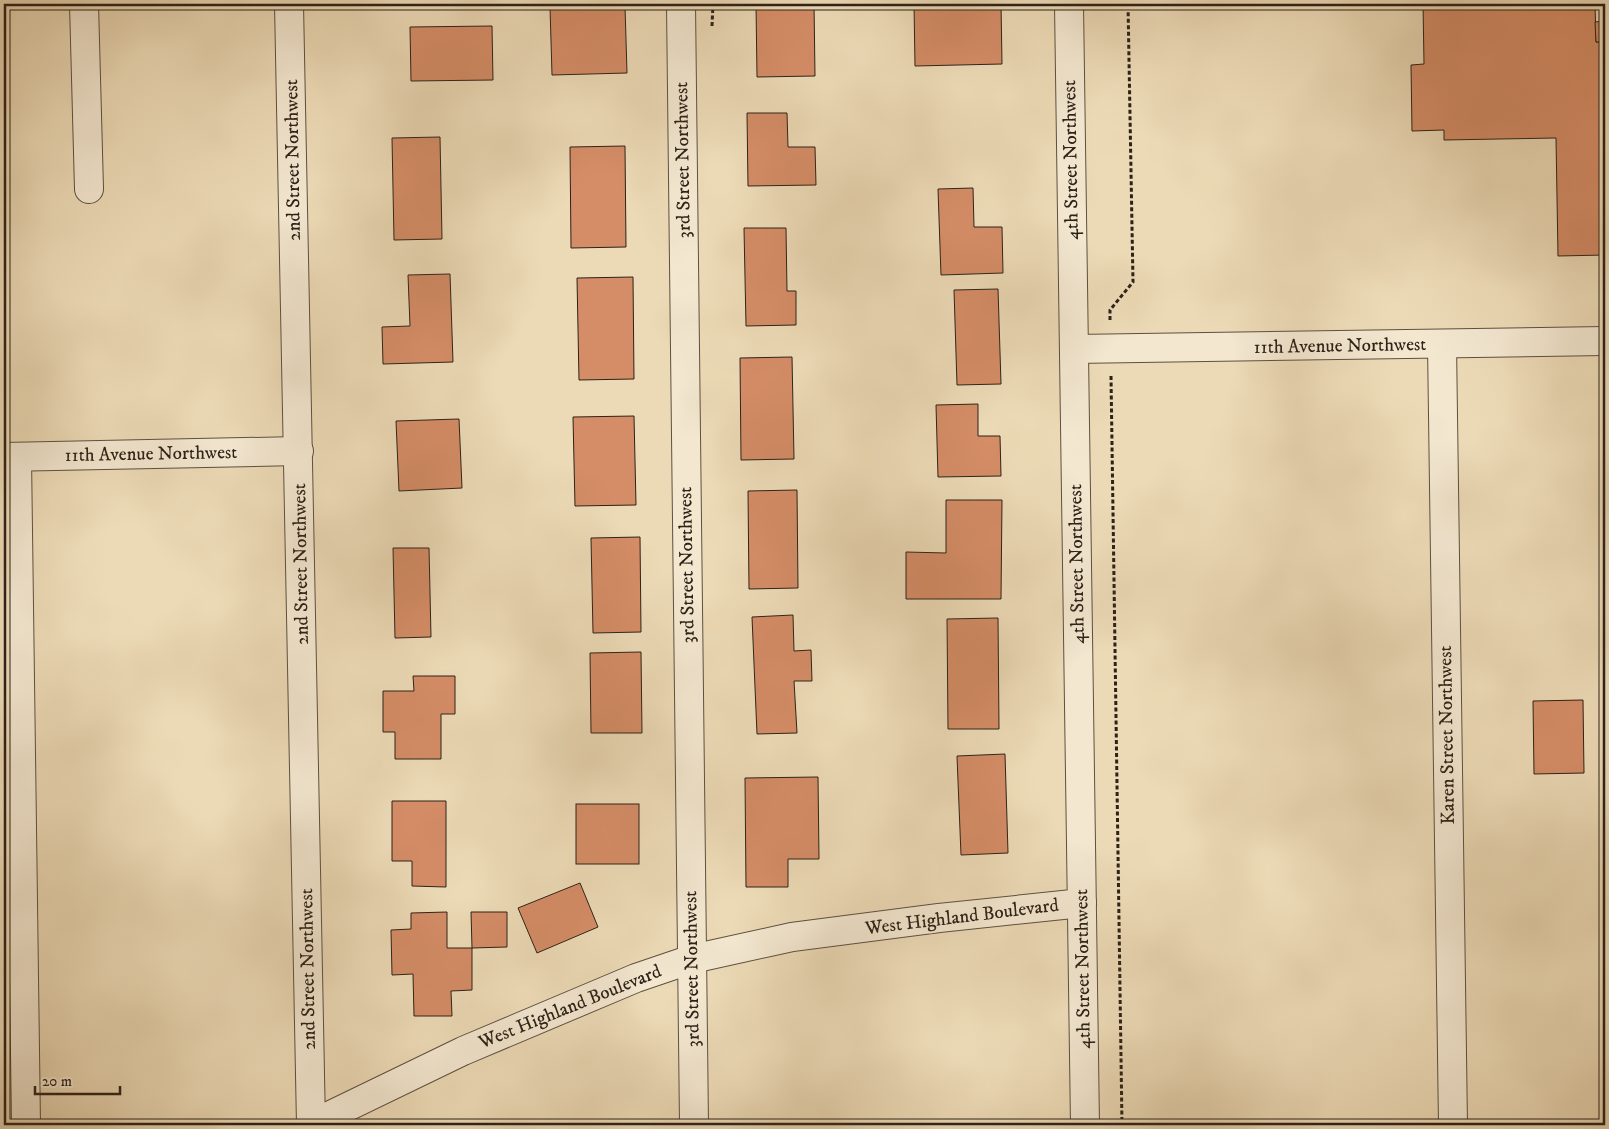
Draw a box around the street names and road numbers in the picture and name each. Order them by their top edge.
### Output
street label: 2nd Street Northwest [280,79,306,241]
street label: 4th Street Northwest [1058,80,1084,240]
street label: 3rd Street Northwest [670,82,696,238]
street label: 11th Avenue Northwest [1253,333,1427,359]
street label: 11th Avenue Northwest [64,441,238,467]
street label: 2nd Street Northwest [288,483,314,645]
street label: 4th Street Northwest [1064,484,1090,644]
street label: 3rd Street Northwest [674,487,700,643]
street label: Karen Street Northwest [1434,645,1460,825]
street label: 2nd Street Northwest [295,888,321,1050]
street label: 4th Street Northwest [1070,889,1096,1049]
street label: 3rd Street Northwest [679,891,705,1047]
street label: West Highland Boulevard [863,894,1061,940]
street label: West Highland Boulevard [474,960,665,1055]

